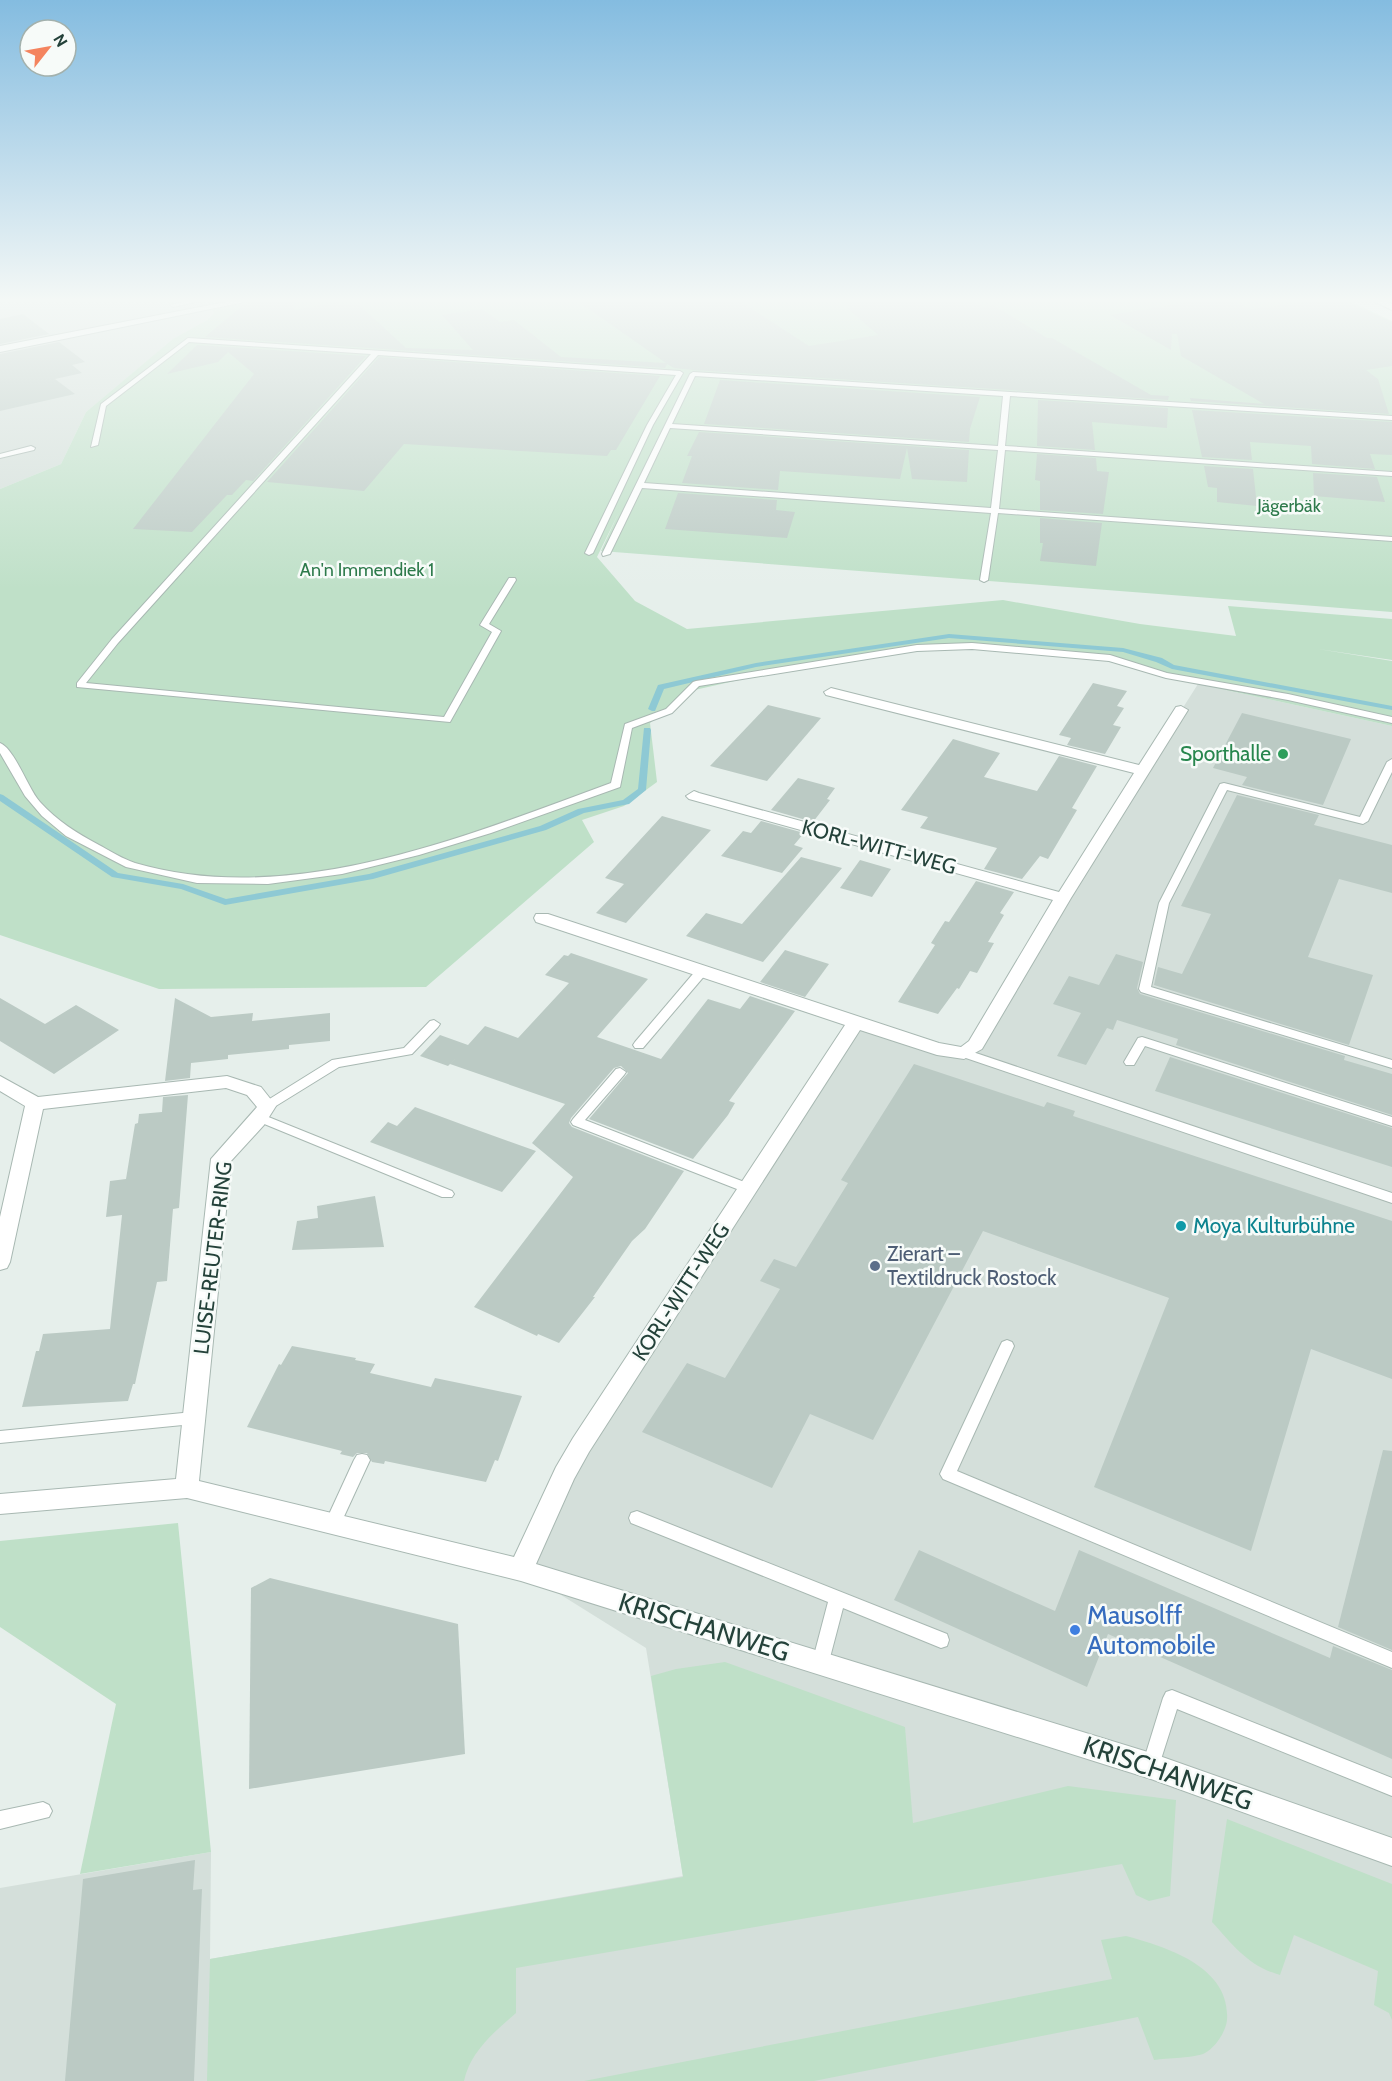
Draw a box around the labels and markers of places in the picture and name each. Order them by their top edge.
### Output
place label: Sporthalle [1180,741,1271,766]
marker: Sporthalle [1276,747,1290,761]
place label: Moya Kulturbühne [1193,1213,1355,1238]
marker: Moya Kulturbühne [1174,1219,1188,1233]
place label: Zierart – Textildruck Rostock [887,1241,1057,1290]
marker: Zierart – Textildruck Rostock [868,1259,882,1273]
place label: Mausolff Automobile [1087,1599,1216,1661]
marker: Mausolff Automobile [1068,1623,1082,1637]

